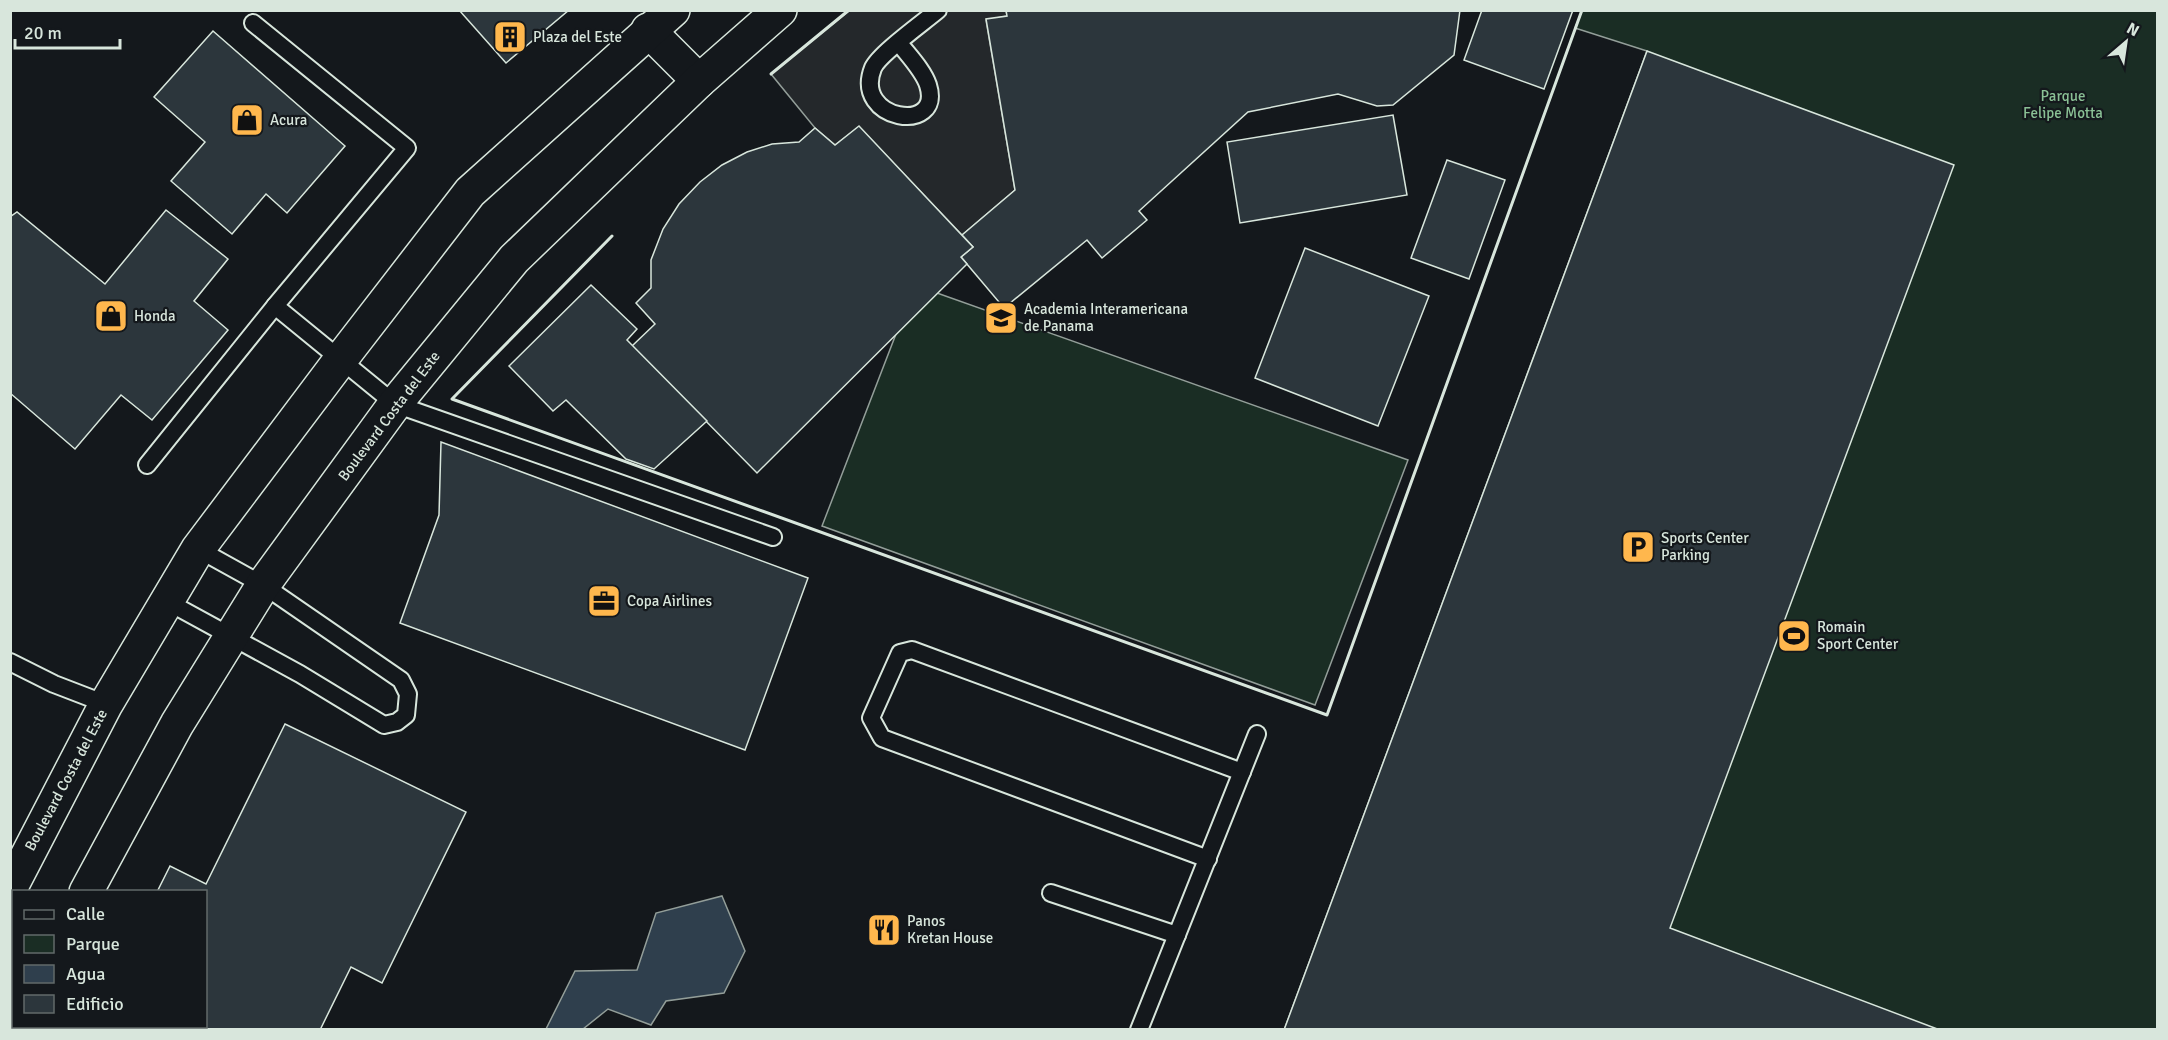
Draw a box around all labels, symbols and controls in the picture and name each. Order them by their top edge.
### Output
scale bar [15,12,120,50]
north arrow [2096,12,2156,72]
text: N [2123,18,2143,41]
building icon: Plaza del Este [492,19,528,55]
text: 20 m [24,22,62,44]
place label: Plaza del Este [533,28,622,46]
park label: Parque Felipe Motta [2023,87,2103,122]
shop icon: Acura [229,102,265,138]
place label: Acura [270,111,307,129]
shop icon: Honda [93,298,129,334]
school or university icon: Academia Interamericana de Panama [983,300,1019,336]
place label: Academia Interamericana de Panama [1024,300,1188,335]
place label: Honda [134,307,176,325]
street label: Boulevard Costa del Este [334,347,444,485]
parking icon: Sports Center Parking [1620,529,1656,565]
place label: Sports Center Parking [1661,529,1749,564]
office icon: Copa Airlines [586,583,622,619]
place label: Copa Airlines [627,592,712,610]
sports icon: Romain Sport Center [1776,618,1812,654]
place label: Romain Sport Center [1817,618,1899,653]
street label: Boulevard Costa del Este [21,706,111,854]
legend [12,890,207,1028]
text: Calle [66,903,105,925]
restaurant icon: Panos Kretan House [866,912,902,948]
place label: Panos Kretan House [907,912,993,947]
text: Parque [66,933,120,955]
text: Agua [66,963,105,985]
text: Edificio [66,993,124,1015]

